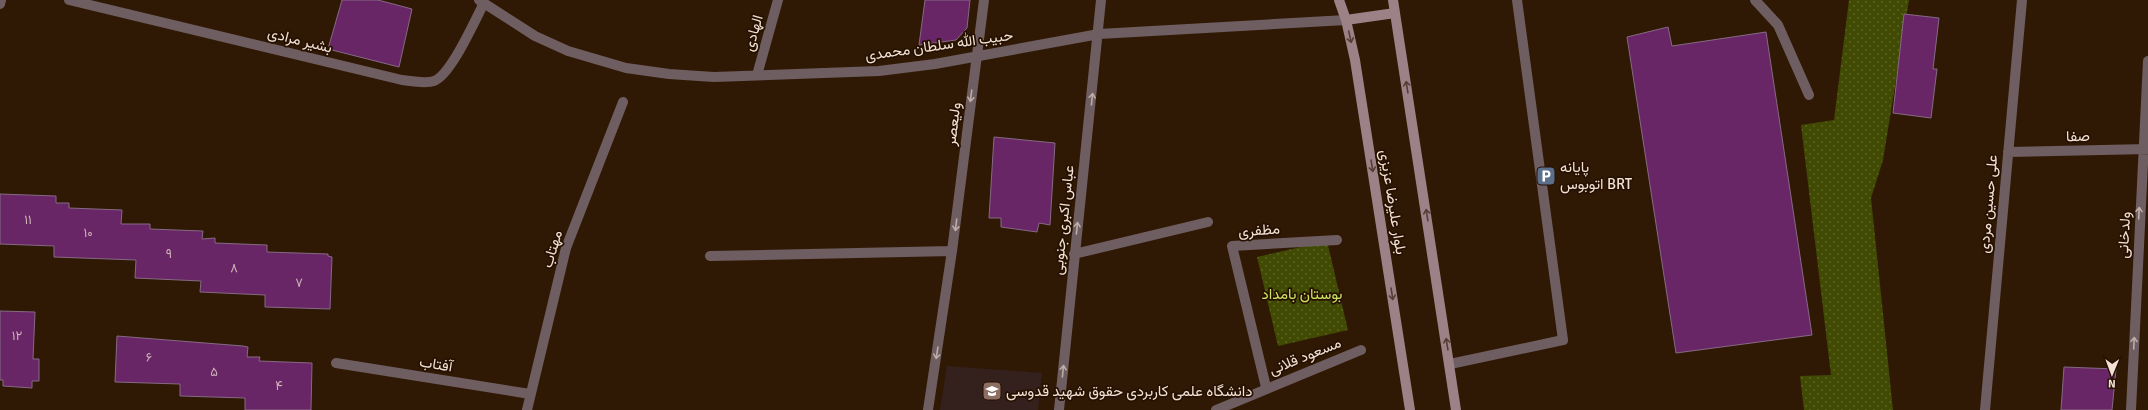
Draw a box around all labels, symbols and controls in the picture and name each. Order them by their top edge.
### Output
street label: الهادی [739,13,768,54]
street label: بشیر مرادی [265,23,334,58]
street label: حبیب الله سلطان محمدی [864,26,1014,65]
one-way arrow [1346,31,1354,44]
one-way arrow [1403,81,1411,94]
one-way arrow [968,89,975,102]
one-way arrow [1088,93,1095,106]
street label: ولیعصر [941,101,965,148]
street label: صفا [2066,127,2090,145]
street label: بلوار علیرضا عزیزی [1375,148,1410,256]
street label: علی حسین مردی [1975,154,2002,254]
place label: پایانه اتوبوس BRT [1560,158,1633,194]
one-way arrow [1368,159,1376,172]
street label: عباس اکبری جنوبی [1048,164,1079,276]
parking icon: پایانه اتوبوس BRT [1535,165,1557,187]
one-way arrow [2136,207,2143,220]
one-way arrow [1423,209,1431,222]
street label: ولدخانی [2114,211,2135,259]
house number: ۱۱ [24,212,32,228]
one-way arrow [952,218,960,231]
street label: مظفری [1237,220,1281,241]
one-way arrow [1073,222,1081,235]
house number: ۱۰ [83,225,93,241]
street label: مهتاب [538,228,566,270]
house number: ۹ [166,246,172,262]
house number: ۸ [230,260,238,276]
house number: ۷ [295,275,303,291]
park label: بوستان بامداد [1261,285,1343,303]
one-way arrow [1388,287,1396,300]
house number: ۱۲ [12,328,22,344]
street label: مسعود قلانی [1266,333,1344,380]
one-way arrow [2130,337,2137,350]
one-way arrow [1443,338,1451,351]
one-way arrow [933,346,941,359]
house number: ۶ [146,350,152,366]
street label: آفتاب [418,353,455,376]
north arrow [2092,354,2132,394]
house number: ۵ [210,364,218,380]
one-way arrow [1059,365,1066,378]
text: N [2108,377,2116,390]
house number: ۴ [275,378,283,394]
school or university icon: دانشگاه علمی کاربردی حقوق شهید قدوسی [981,380,1003,402]
place label: دانشگاه علمی کاربردی حقوق شهید قدوسی [1006,382,1252,401]

